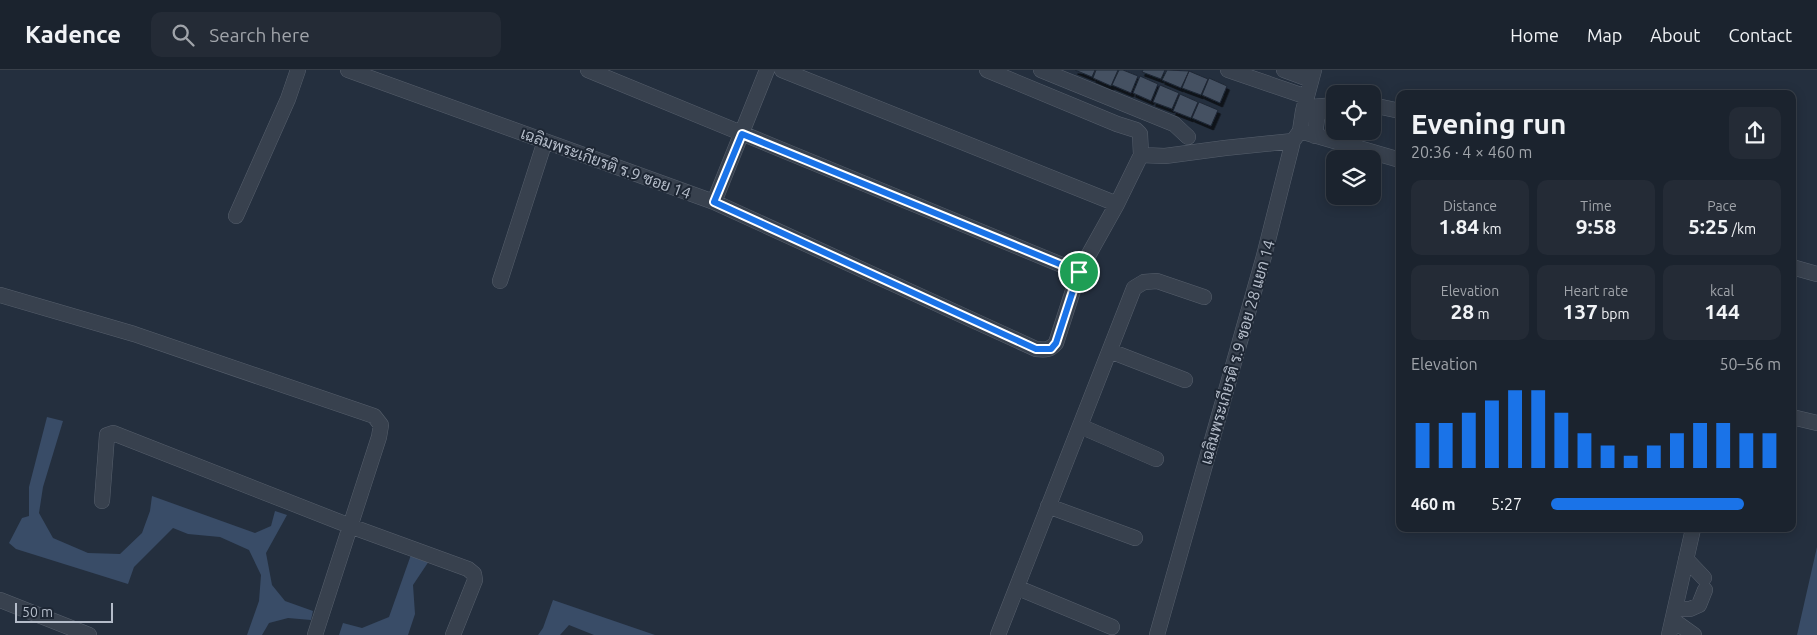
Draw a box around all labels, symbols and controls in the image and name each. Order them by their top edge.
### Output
search box [151,12,501,57]
text: Kadence [25,21,121,48]
icon: search [169,21,197,49]
text: Search here [209,24,310,46]
text: Home [1510,25,1559,45]
text: Map [1587,25,1622,45]
text: About [1650,25,1700,45]
text: Contact [1728,25,1792,45]
map controls [1326,85,1381,205]
button: locate [1326,85,1381,140]
button: share [1729,107,1781,159]
text: Evening run [1411,108,1566,139]
street label: เฉลิมพระเกียรติ ร.9 ซอย 14 [518,122,694,202]
text: 20:36 · 4 × 460 m [1411,143,1532,161]
button: layers [1326,150,1381,205]
text: Distance [1443,198,1497,214]
text: Time [1580,198,1612,214]
text: Pace [1707,198,1737,214]
text: 1.84 [1438,214,1479,238]
text: 9:58 [1576,214,1616,238]
text: 5:25 [1688,214,1729,238]
text: km [1479,221,1502,237]
text: /km [1729,221,1756,237]
street label: เฉลิมพระเกียรติ ร.9 ซอย 28 แยก 14 [1194,237,1278,466]
pin [1058,251,1100,293]
icon: arrive [1065,258,1093,286]
text: Elevation [1441,283,1499,299]
text: Heart rate [1564,283,1628,299]
text: kcal [1710,283,1734,299]
text: 28 [1451,299,1474,323]
text: 137 [1562,299,1598,323]
text: 144 [1704,299,1740,323]
text: m [1474,306,1490,322]
text: bpm [1598,306,1630,322]
text: Elevation [1411,355,1478,373]
text: 50–56 m [1719,355,1781,373]
text: 460 m [1411,495,1456,513]
text: 5:27 [1491,495,1522,513]
scale bar [15,600,112,623]
text: 50 m [22,604,53,620]

